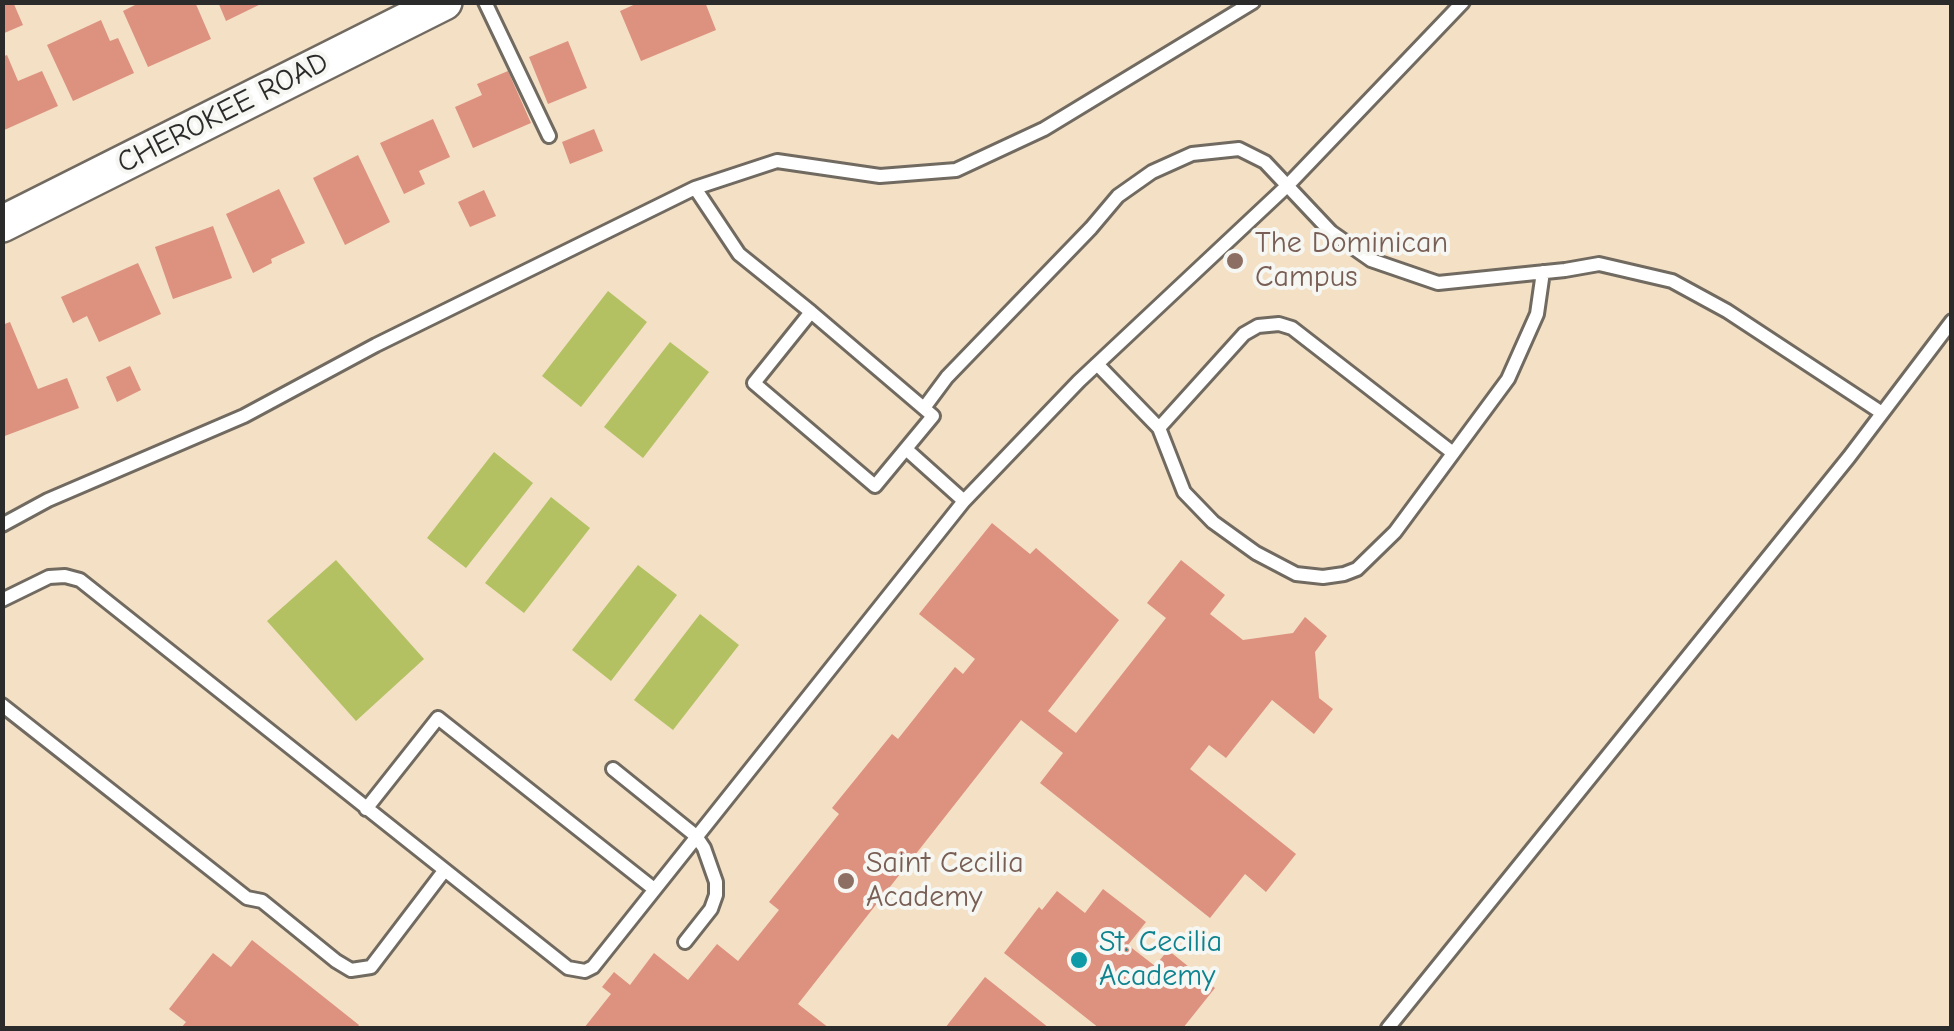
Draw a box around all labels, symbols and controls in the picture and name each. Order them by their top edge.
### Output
street label: CHEROKEE ROAD [112,44,334,182]
place label: The Dominican Campus [1255,226,1448,296]
marker: The Dominican Campus [1224,250,1246,272]
place label: Saint Cecilia Academy [866,846,1024,916]
marker: Saint Cecilia Academy [835,870,857,892]
place label: St. Cecilia Academy [1099,925,1222,996]
marker: St. Cecilia Academy [1068,949,1090,971]

